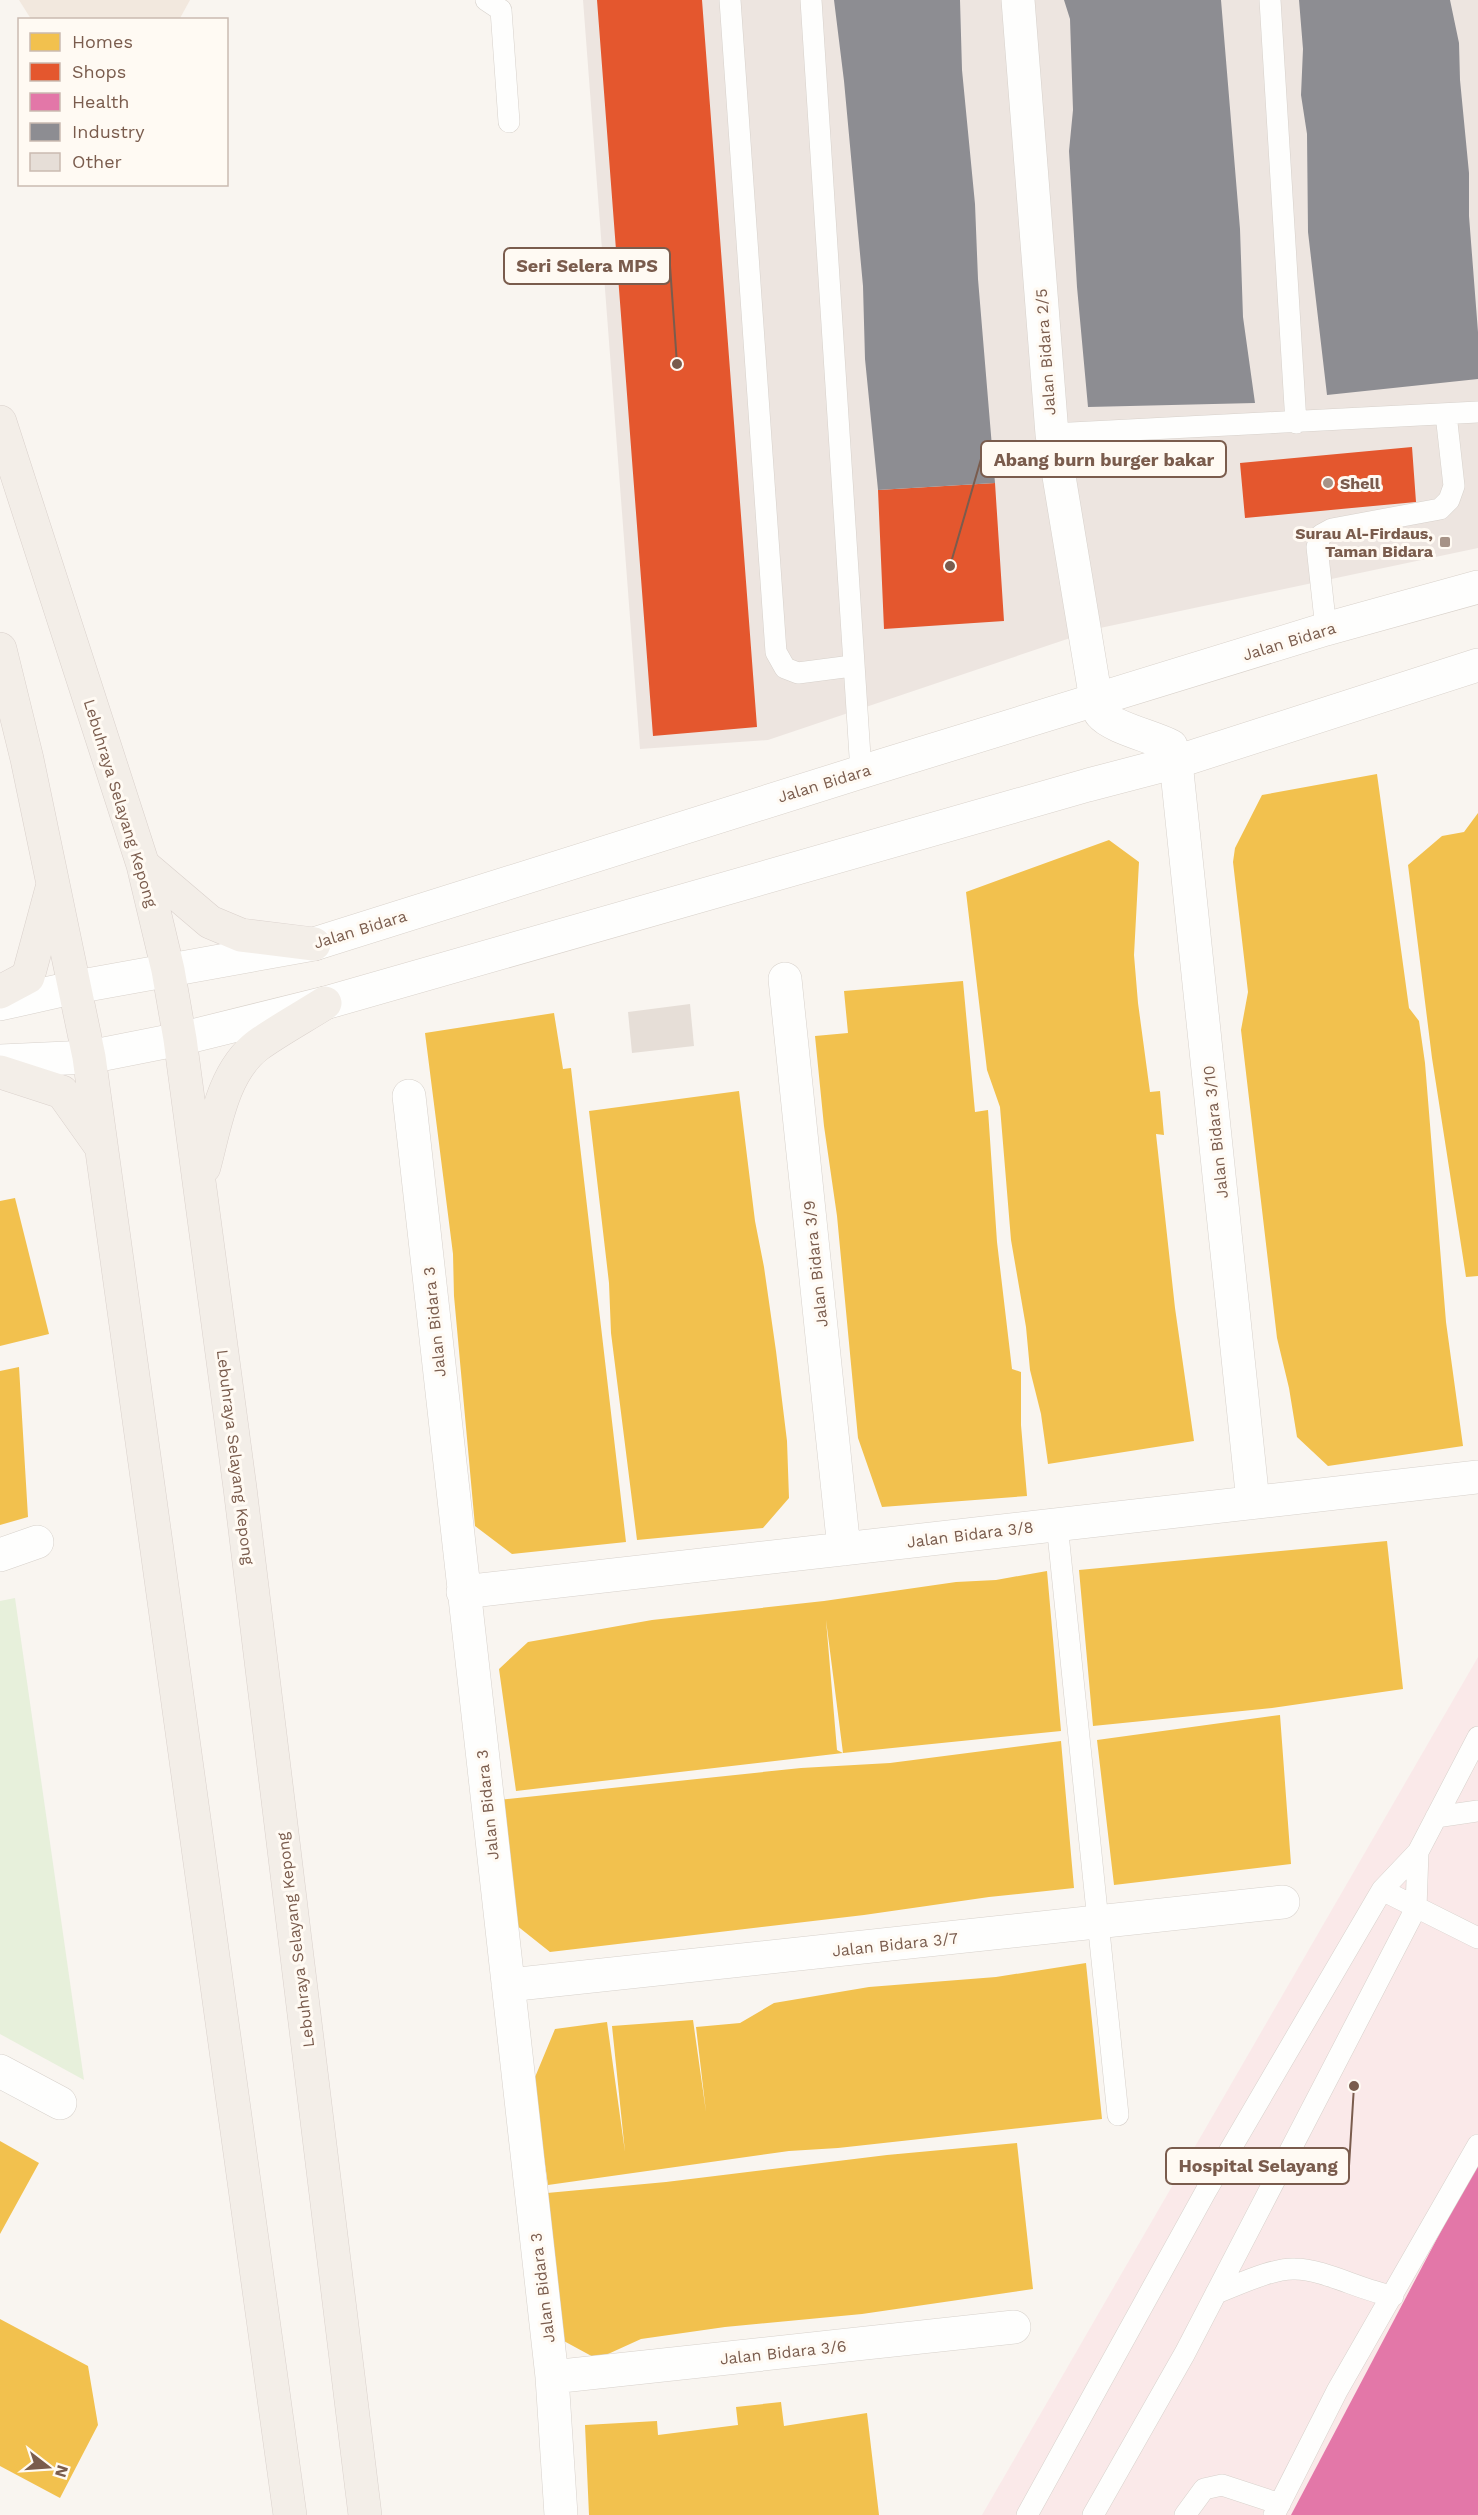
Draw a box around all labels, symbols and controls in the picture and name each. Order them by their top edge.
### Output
legend [18,18,228,186]
text: Homes [72,31,133,52]
text: Shops [72,61,126,82]
text: Health [72,91,129,112]
text: Industry [72,121,145,142]
text: Other [72,151,122,172]
callout: Seri Selera MPS [504,248,670,284]
text: Seri Selera MPS [516,255,658,276]
street label: Jalan Bidara 2/5 [1032,288,1059,416]
callout: Abang burn burger bakar [981,441,1226,477]
text: Abang burn burger bakar [994,449,1215,470]
place label: Shell [1340,474,1381,493]
marker: Shell [1321,476,1335,490]
place label: Surau Al-Firdaus, Taman Bidara [1295,524,1434,561]
marker: Surau Al-Firdaus, Taman Bidara [1438,535,1452,549]
street label: Jalan Bidara [1240,618,1338,665]
street label: Lebuhraya Selayang Kepong [80,697,161,910]
street label: Jalan Bidara [775,760,873,807]
street label: Jalan Bidara [311,906,409,953]
street label: Jalan Bidara 3/10 [1199,1064,1232,1200]
street label: Jalan Bidara 3/9 [799,1200,832,1328]
street label: Jalan Bidara 3 [419,1266,450,1378]
street label: Lebuhraya Selayang Kepong [213,1348,258,1566]
street label: Jalan Bidara 3/8 [906,1517,1034,1552]
street label: Jalan Bidara 3 [472,1749,503,1861]
street label: Lebuhraya Selayang Kepong [273,1831,318,2049]
street label: Jalan Bidara 3/7 [831,1928,959,1961]
callout: Hospital Selayang [1166,2148,1349,2184]
text: Hospital Selayang [1179,2155,1338,2176]
street label: Jalan Bidara 3 [526,2232,559,2344]
street label: Jalan Bidara 3/6 [719,2336,847,2369]
north arrow [18,2437,78,2497]
text: N [51,2463,73,2480]

